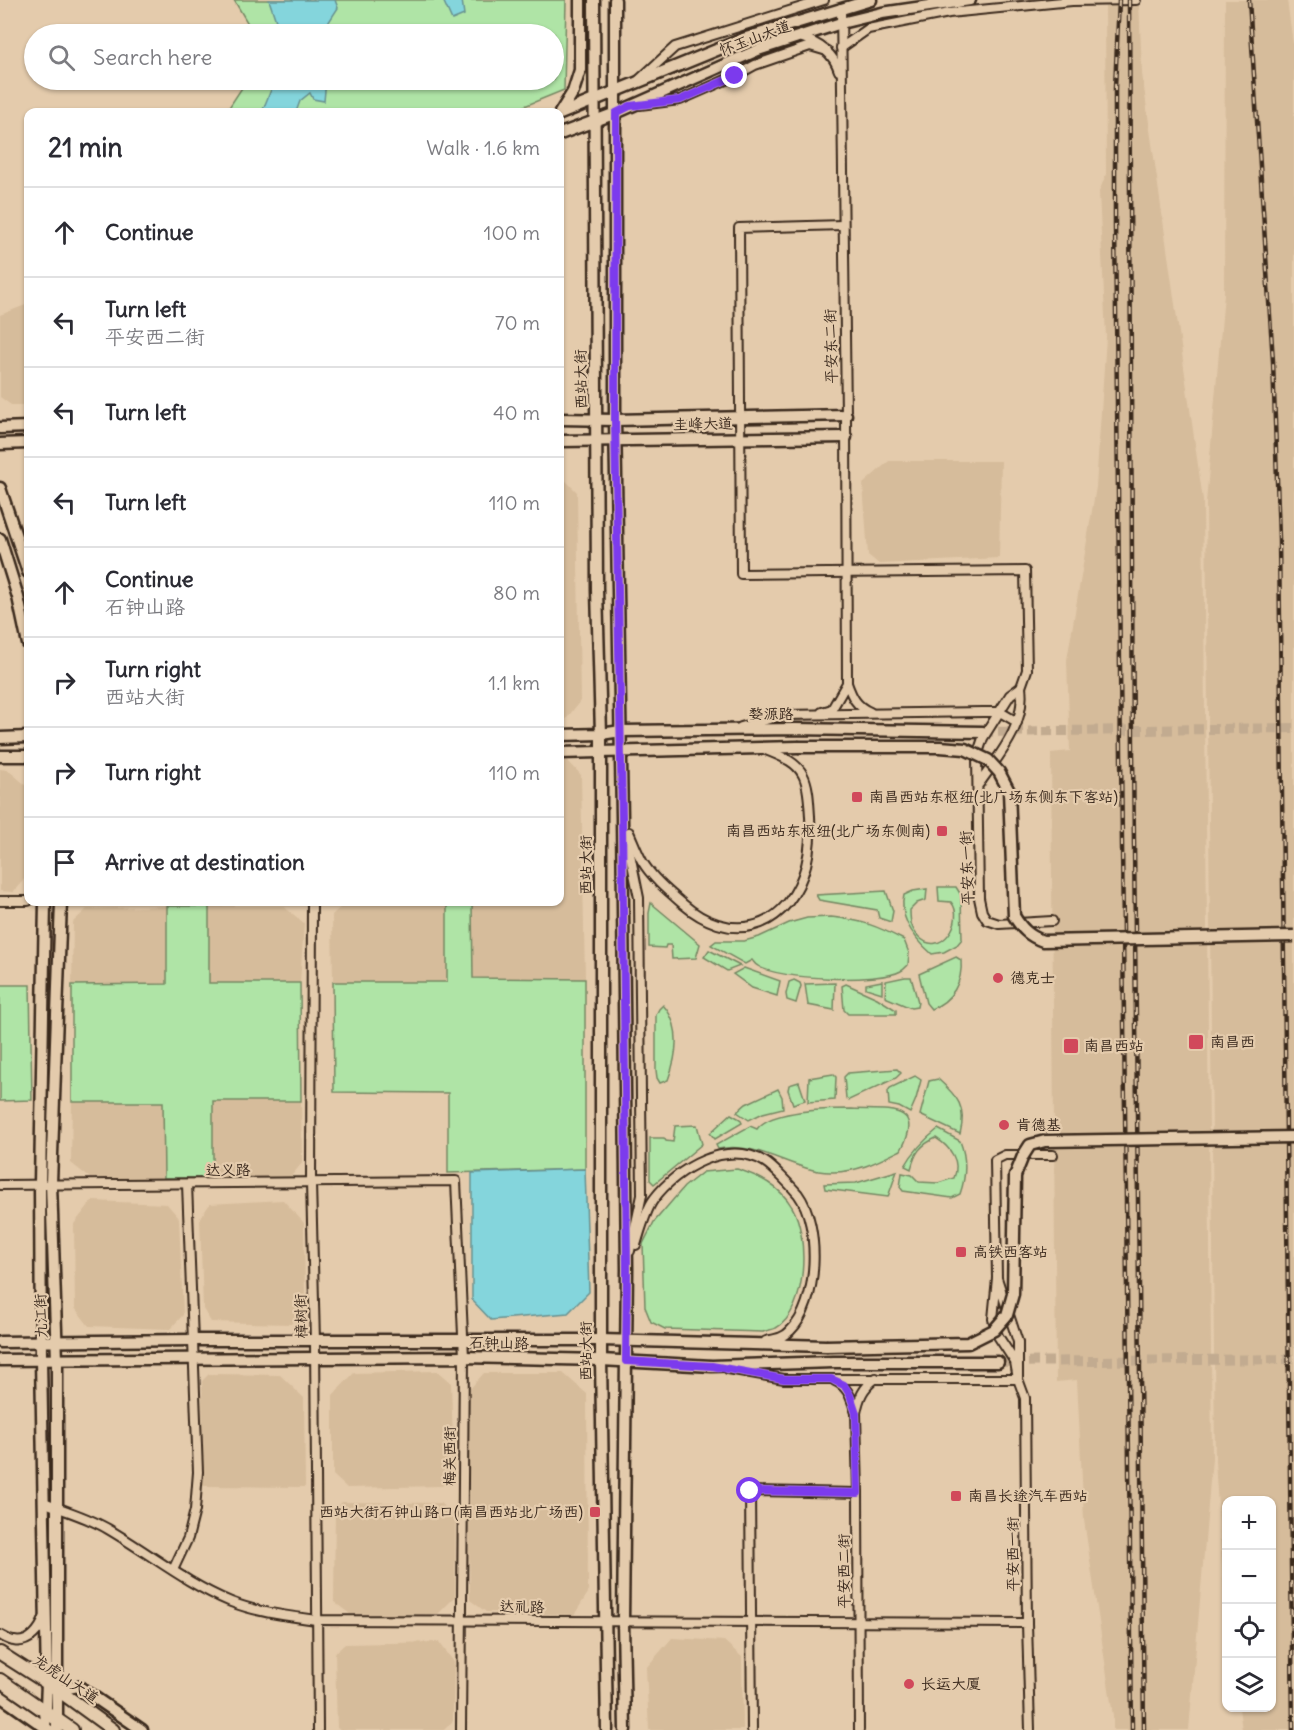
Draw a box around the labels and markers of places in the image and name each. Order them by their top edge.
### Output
place label: 南昌西站东枢纽(北广场东侧东下客站) [869,787,1118,806]
marker: 南昌西站东枢纽(北广场东侧东下客站) [850,790,864,804]
place label: 南昌西站东枢纽(北广场东侧南) [726,821,930,840]
marker: 南昌西站东枢纽(北广场东侧南) [935,824,949,838]
place label: 德克士 [1010,968,1055,987]
marker: 德克士 [991,971,1005,985]
place label: 南昌西 [1210,1032,1255,1051]
marker: 南昌西 [1187,1033,1205,1051]
place label: 南昌西站 [1084,1036,1144,1055]
marker: 南昌西站 [1062,1037,1080,1055]
place label: 肯德基 [1016,1115,1061,1134]
marker: 肯德基 [997,1118,1011,1132]
place label: 高铁西客站 [973,1242,1048,1261]
marker: 高铁西客站 [954,1245,968,1259]
place label: 南昌长途汽车西站 [968,1486,1088,1505]
marker: 南昌长途汽车西站 [949,1489,963,1503]
place label: 西站大街石钟山路口(南昌西站北广场西) [319,1502,583,1521]
marker: 西站大街石钟山路口(南昌西站北广场西) [588,1505,602,1519]
place label: 长运大厦 [921,1674,981,1693]
marker: 长运大厦 [902,1677,916,1691]

